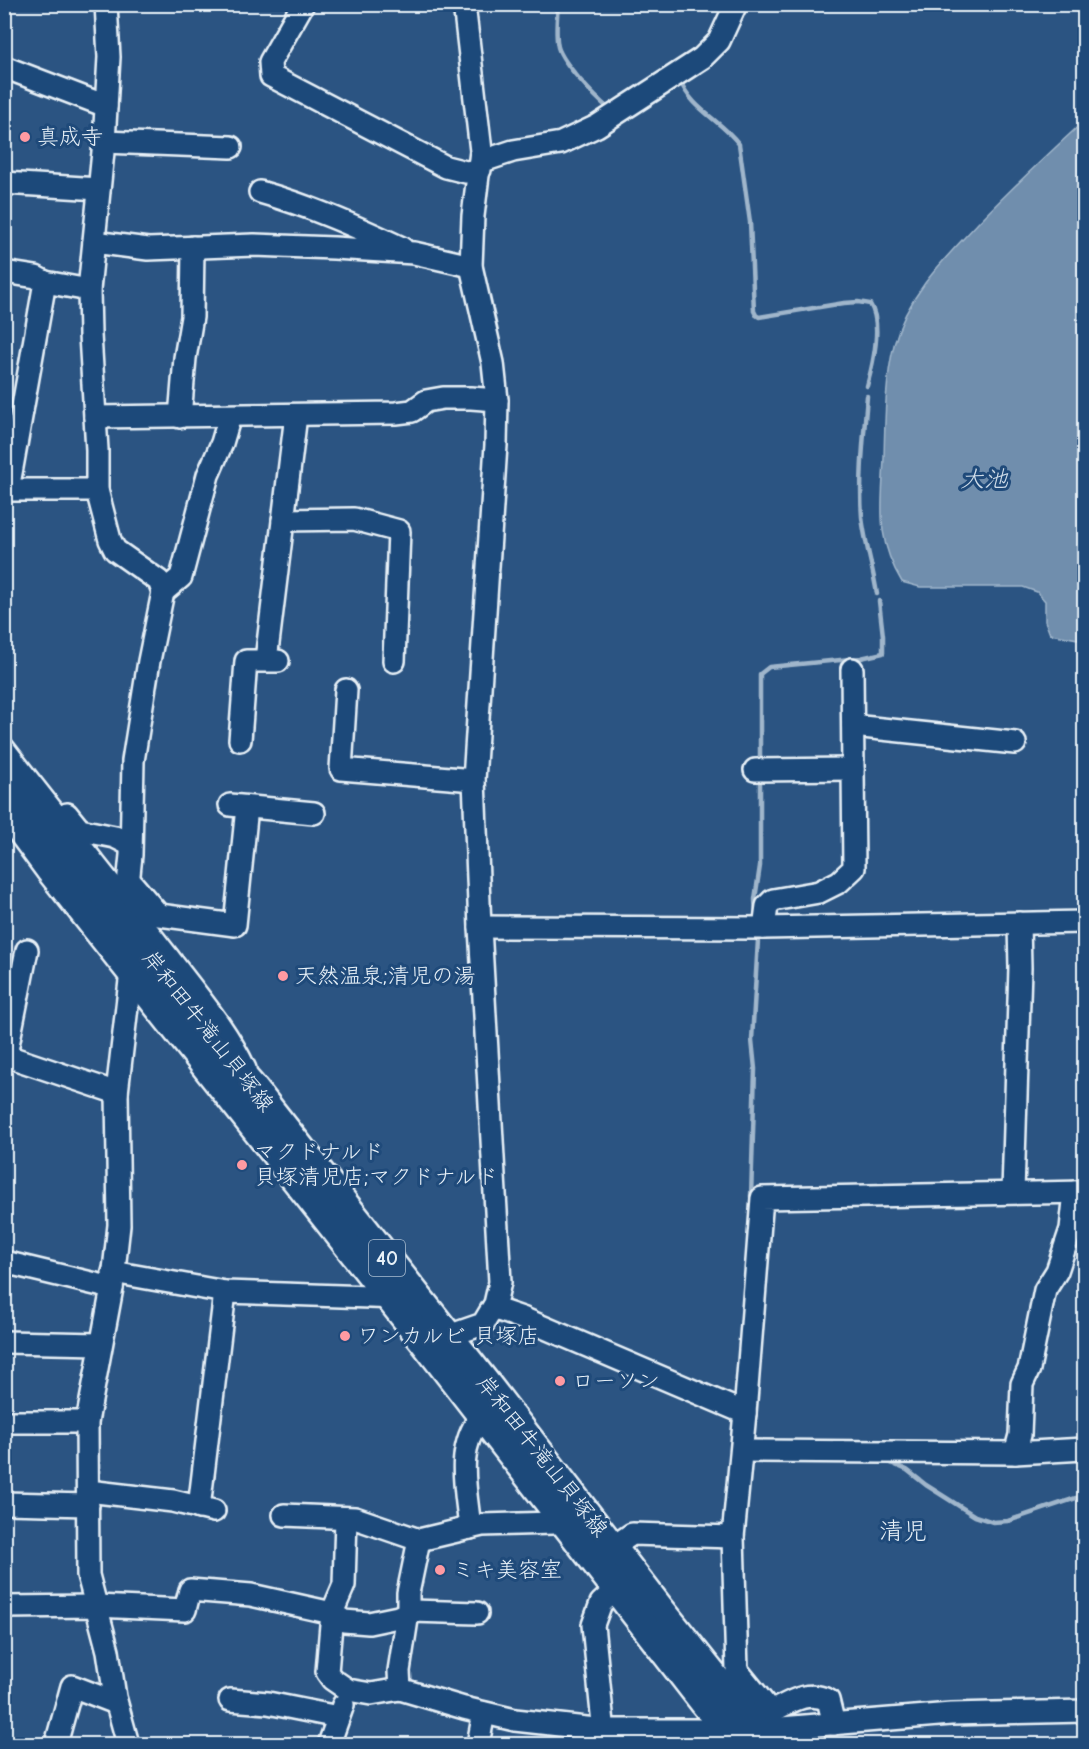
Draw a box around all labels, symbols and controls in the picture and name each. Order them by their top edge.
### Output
place label: 真成寺 [37,124,103,150]
marker: 真成寺 [18,130,32,144]
water label: 大池 [960,465,1009,493]
street label: 岸和田牛滝山貝塚線 [137,945,279,1117]
place label: 天然温泉;清児の湯 [295,963,475,989]
marker: 天然温泉;清児の湯 [276,969,290,983]
place label: マクドナルド 貝塚清児店;マクドナルド [254,1139,499,1190]
marker: マクドナルド 貝塚清児店;マクドナルド [235,1158,249,1172]
road number: 40 [369,1240,405,1276]
place label: ワンカルビ 貝塚店 [357,1323,539,1349]
marker: ワンカルビ 貝塚店 [338,1329,352,1343]
place label: ローソン [572,1368,660,1394]
street label: 岸和田牛滝山貝塚線 [471,1370,613,1542]
marker: ローソン [553,1374,567,1388]
district label: 清児 [879,1517,927,1545]
place label: ミキ美容室 [452,1557,562,1583]
marker: ミキ美容室 [433,1563,447,1577]

